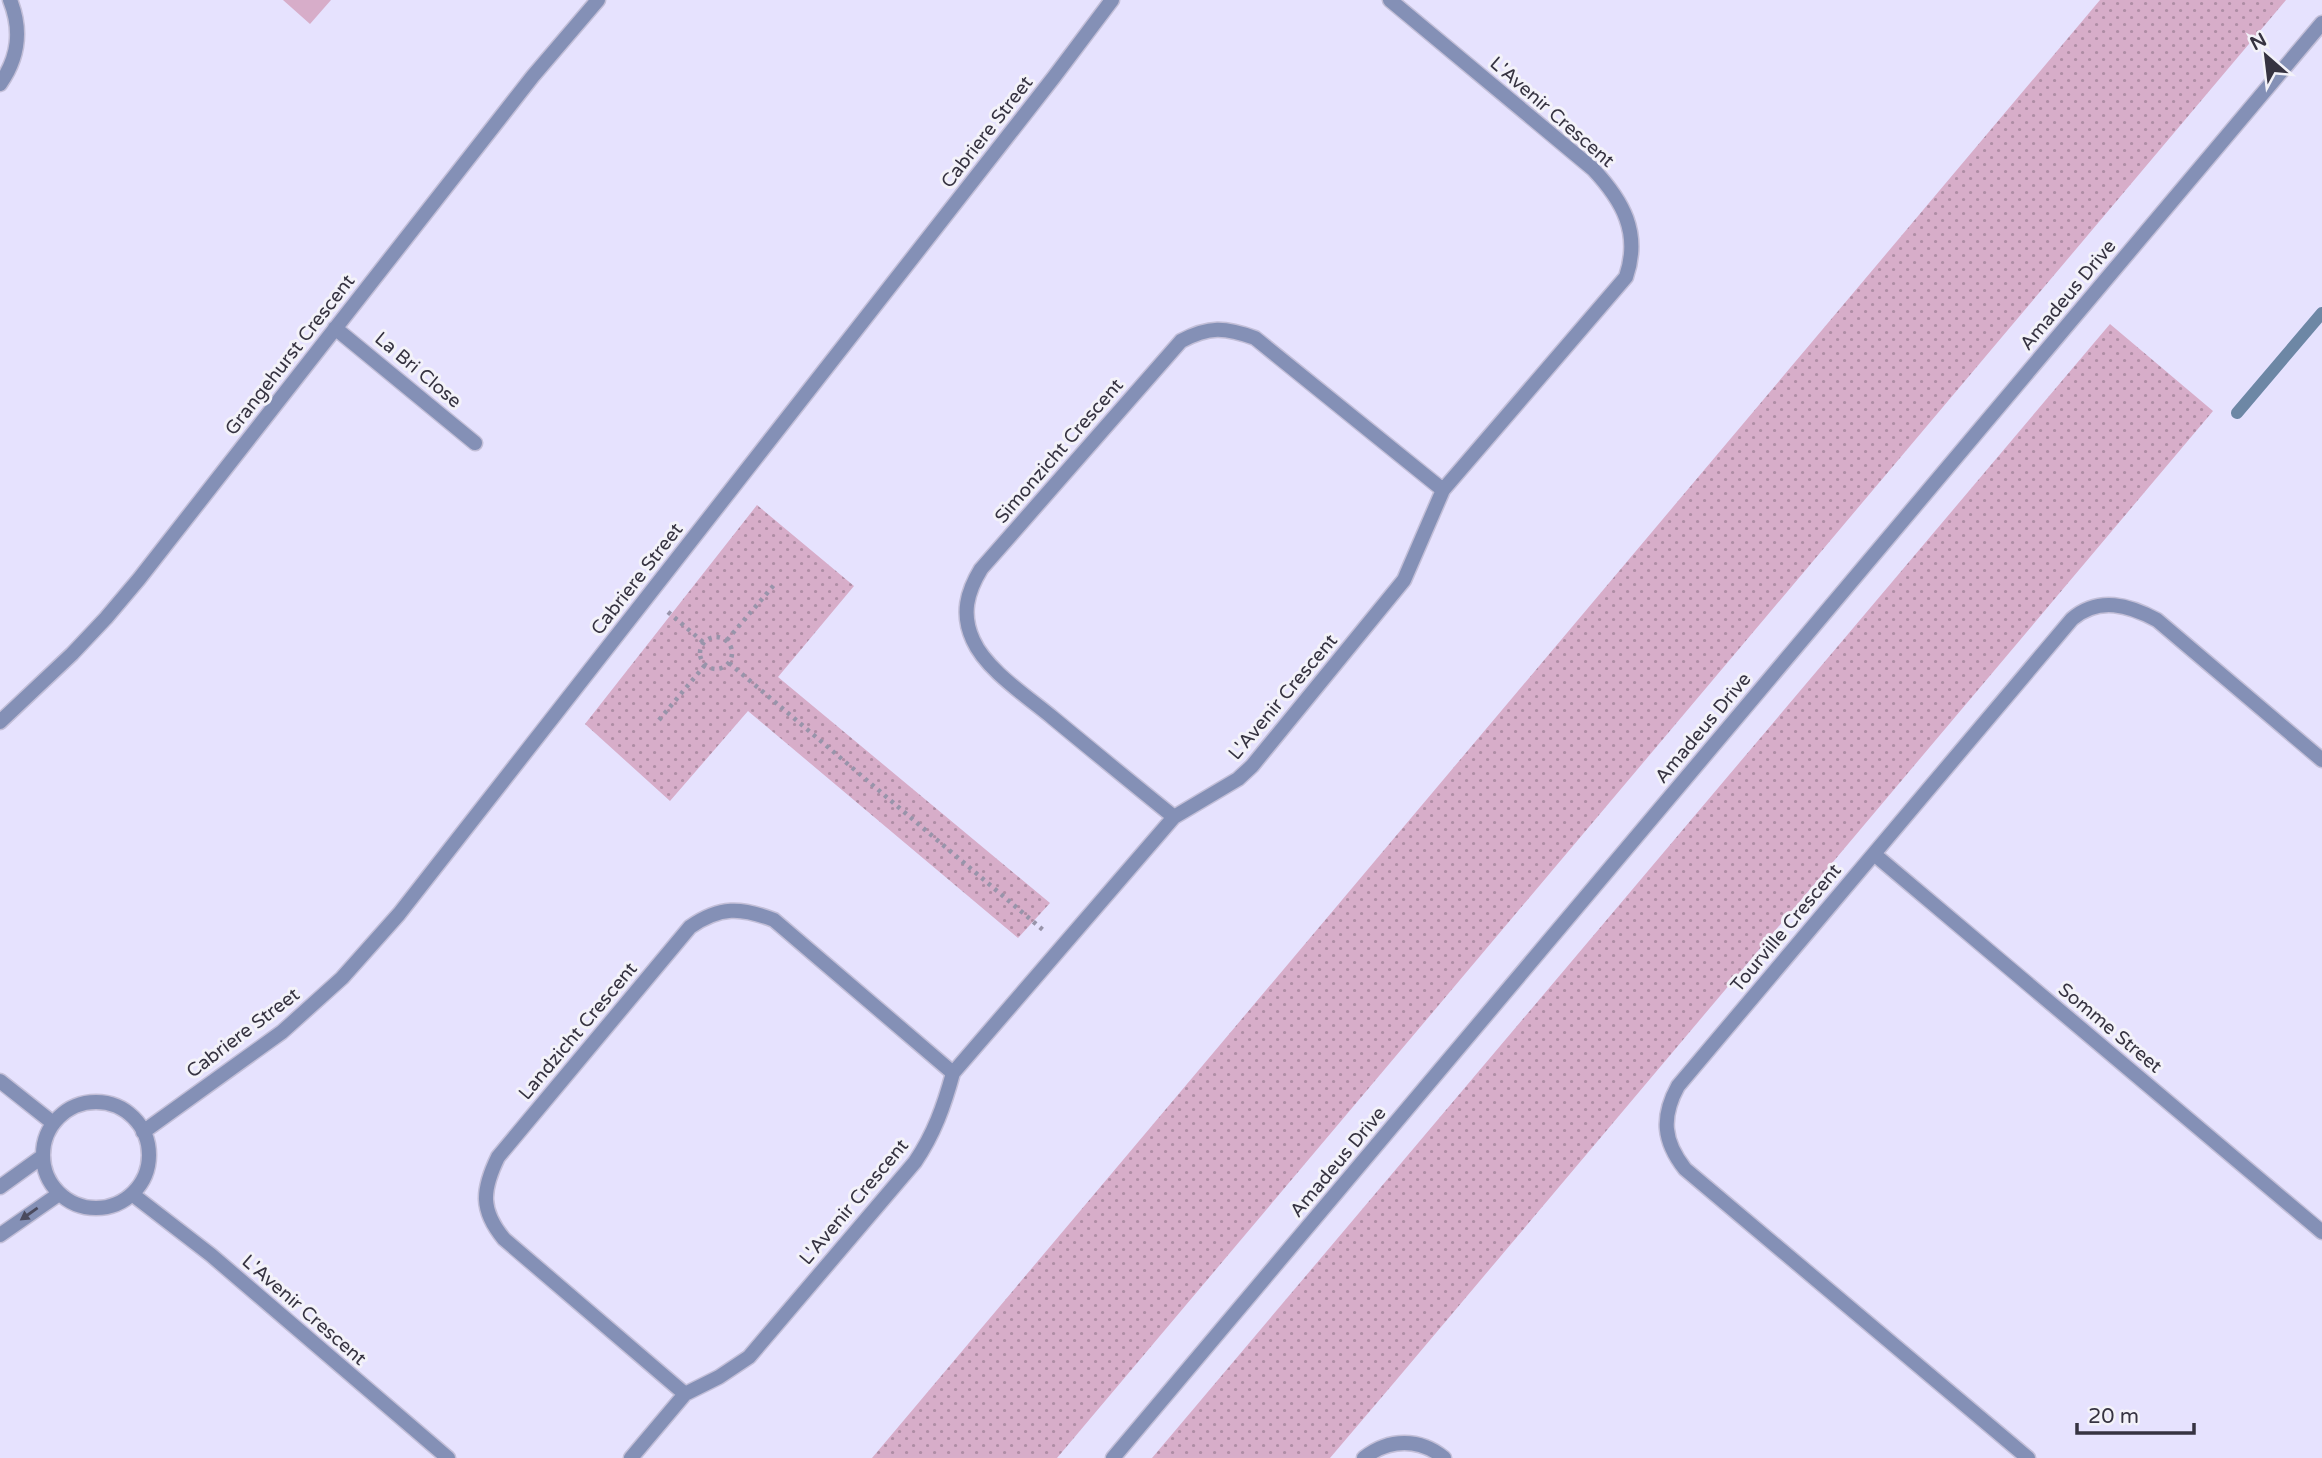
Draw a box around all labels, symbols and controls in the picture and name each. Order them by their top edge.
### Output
north arrow [2231,21,2301,91]
text: N [2247,29,2270,55]
street label: L'Avenir Crescent [1485,52,1619,172]
street label: Cabriere Street [937,72,1037,192]
street label: Amadeus Drive [2015,235,2121,355]
street label: Grangehurst Crescent [221,270,359,440]
street label: La Bri Close [370,328,466,412]
street label: Simonzicht Crescent [990,374,1128,528]
street label: Cabriere Street [587,519,687,639]
street label: L'Avenir Crescent [1224,630,1342,764]
street label: Amadeus Drive [1650,668,1756,788]
street label: Tourville Crescent [1726,860,1846,996]
street label: Landzicht Crescent [514,958,642,1104]
street label: Somme Street [2054,978,2166,1078]
street label: Cabriere Street [182,983,304,1083]
street label: Amadeus Drive [1285,1102,1391,1222]
street label: L'Avenir Crescent [795,1135,913,1269]
one-way arrow [20,1207,38,1221]
street label: L'Avenir Crescent [237,1250,371,1370]
scale bar [2077,1392,2194,1436]
text: 20 m [2088,1404,2139,1429]

